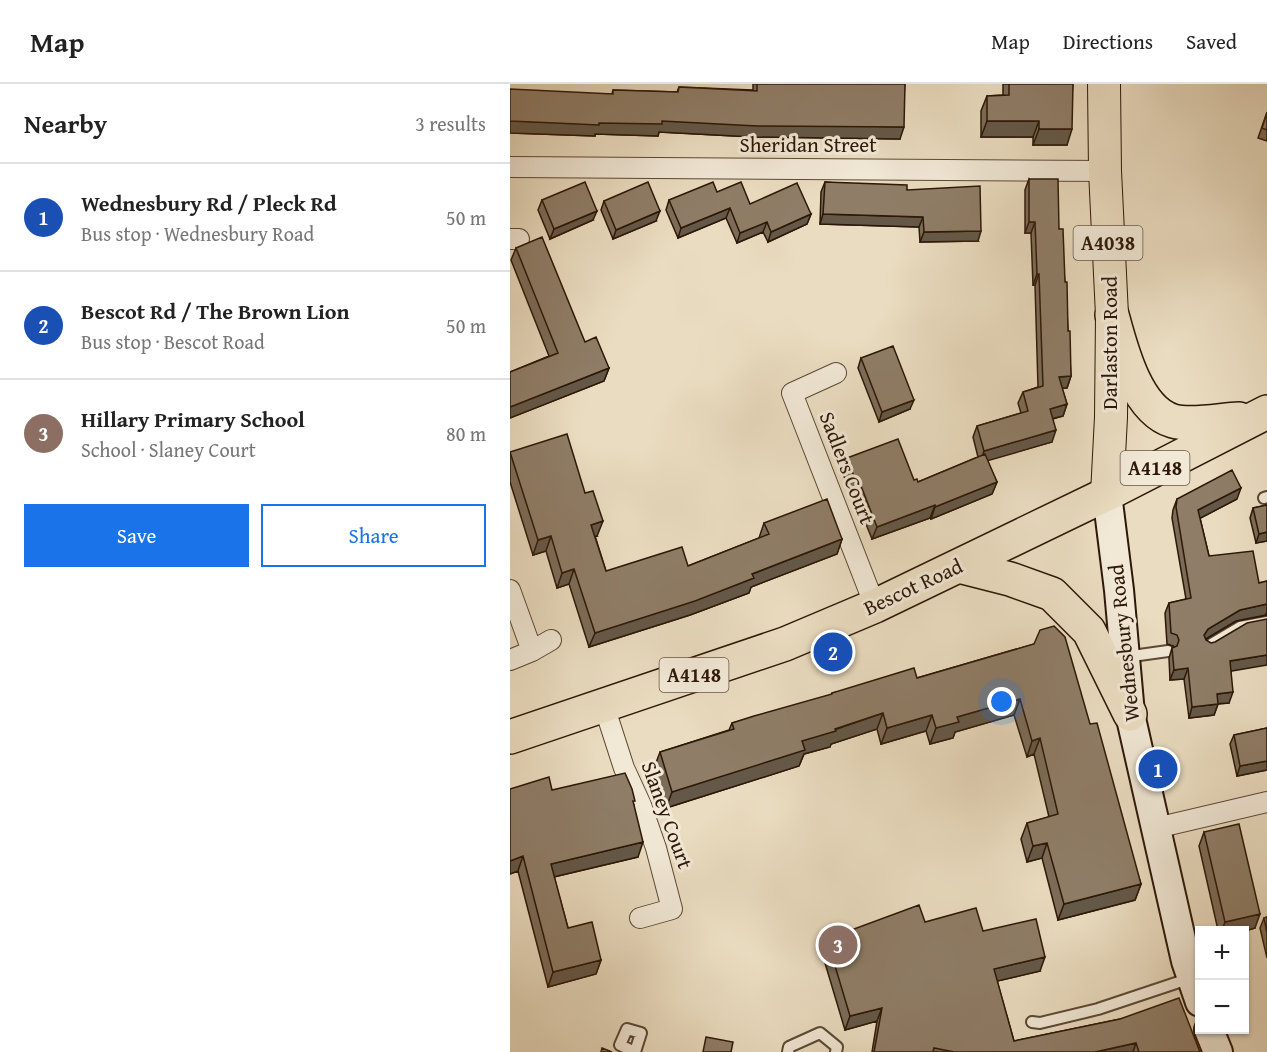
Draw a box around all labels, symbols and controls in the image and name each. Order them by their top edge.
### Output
text: Map [30,21,84,62]
text: Map [991,26,1030,57]
text: Directions [1063,26,1153,57]
text: Saved [1186,26,1237,57]
text: Nearby [24,104,107,143]
text: 3 results [415,109,486,138]
street label: Sheridan Street [739,129,877,160]
text: Wednesbury Rd / Pleck Rd [81,187,337,219]
text: 1 [38,203,49,232]
text: 50 m [446,203,486,232]
text: Bus stop · Wednesbury Road [81,219,314,248]
road number: A4038 [1074,226,1142,260]
street label: Darlaston Road [1094,275,1125,410]
text: Bescot Rd / The Brown Lion [81,295,349,327]
text: 2 [38,311,49,340]
text: 50 m [446,311,486,340]
text: Bus stop · Bescot Road [81,327,265,356]
text: Hillary Primary School [81,403,305,435]
street label: Sadlers Court [812,407,883,529]
text: 3 [38,419,49,448]
text: 80 m [446,419,486,448]
text: School · Slaney Court [81,435,256,464]
road number: A4148 [1120,451,1190,485]
button: Save [24,504,249,567]
button: Share [261,504,486,567]
street label: Bescot Road [858,550,968,623]
street label: Wednesbury Road [1100,562,1147,723]
pin: 2 [814,630,852,674]
road number: A4148 [660,658,729,692]
your location [987,687,1016,716]
pin: 1 [1138,746,1178,792]
street label: Slaney Court [634,757,701,873]
pin: 3 [818,922,858,968]
map controls [1195,926,1249,1034]
button: + [1195,926,1249,980]
button: − [1195,980,1249,1034]

